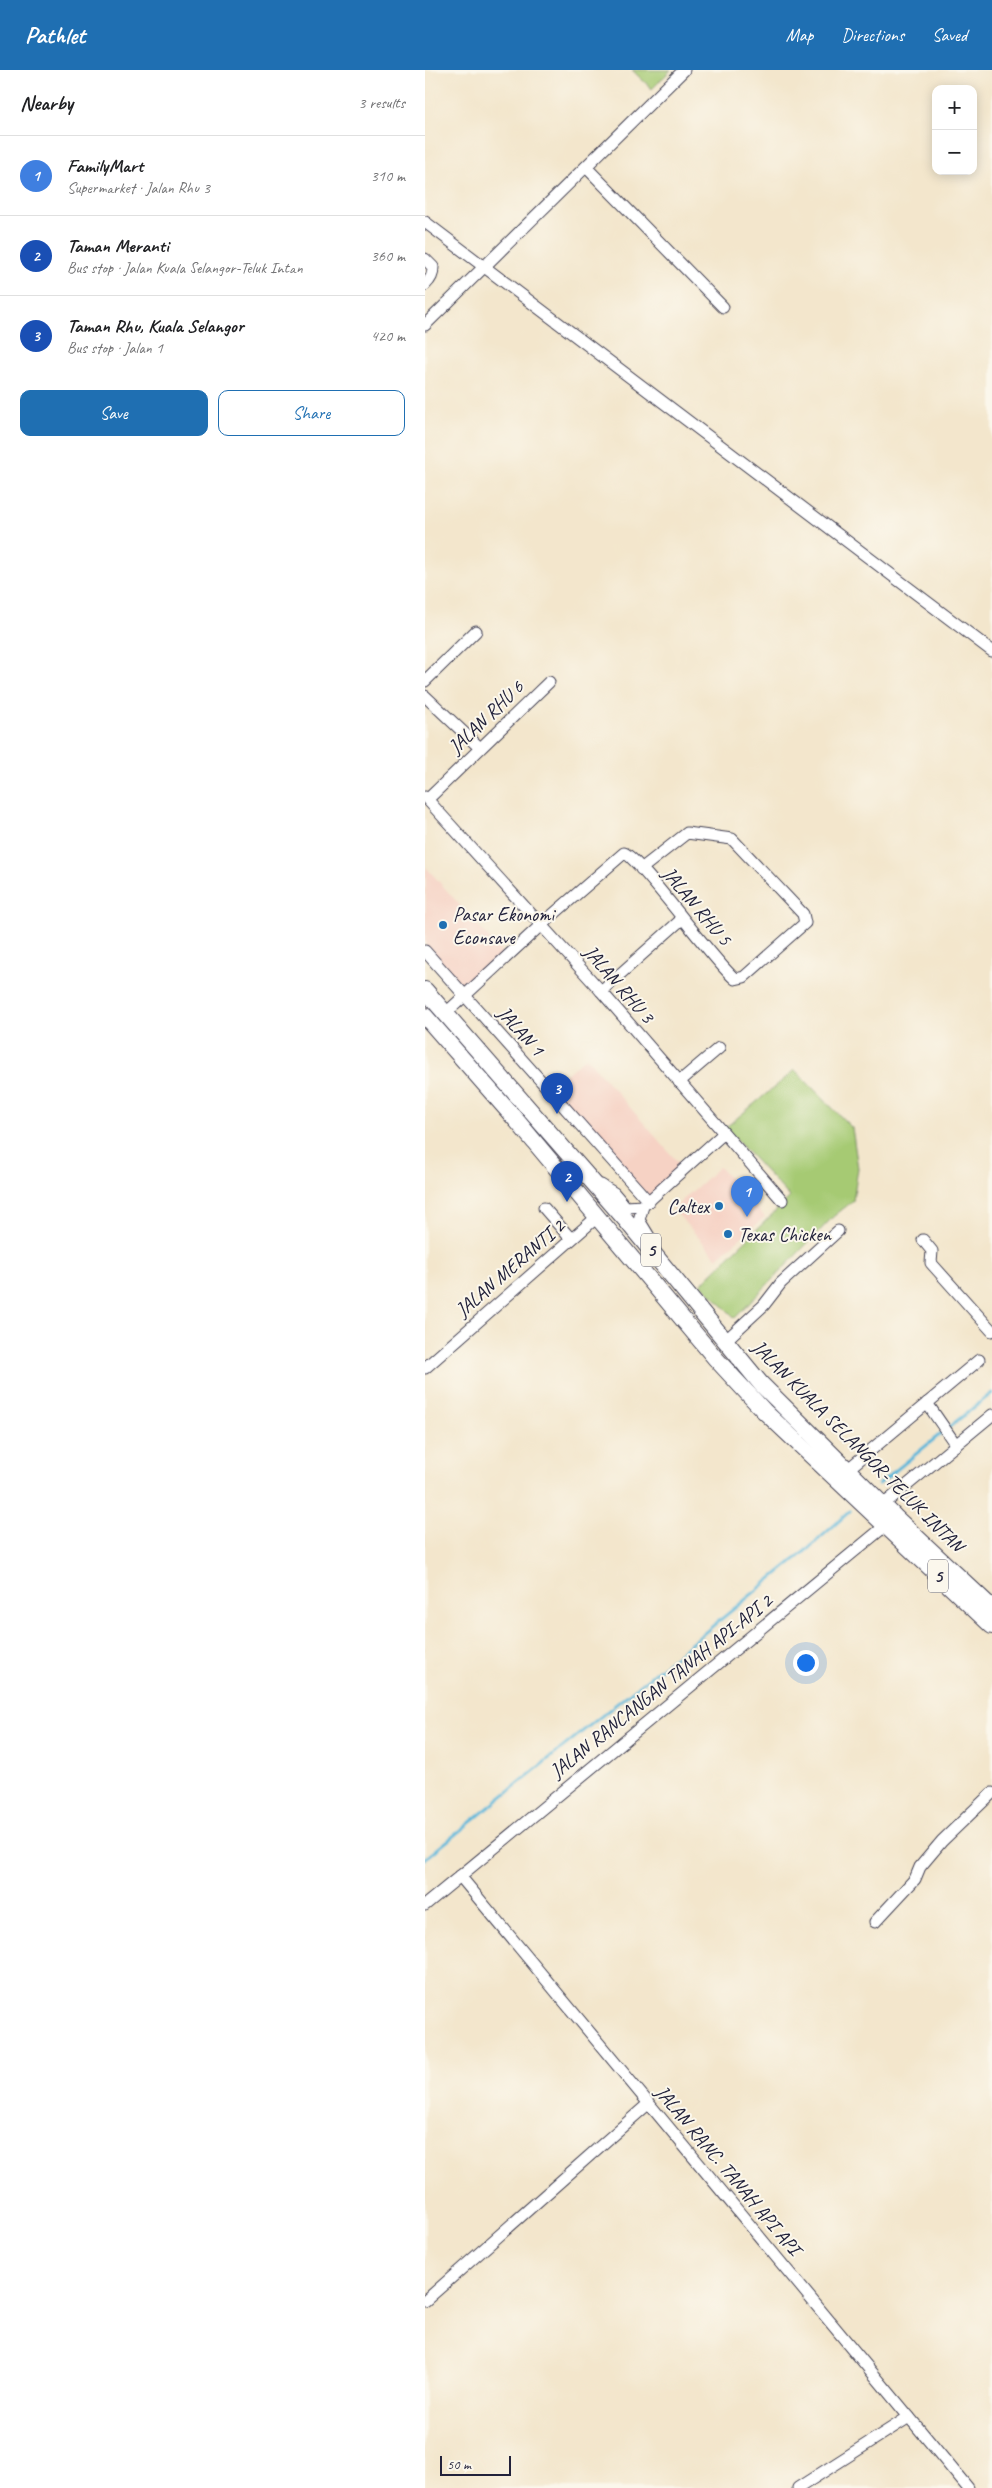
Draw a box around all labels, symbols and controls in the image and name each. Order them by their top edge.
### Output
text: Pathlet [25,20,85,50]
text: Map [786,24,813,46]
text: Directions [841,24,904,46]
text: Saved [932,24,967,46]
map controls [932,85,977,175]
button: + [932,85,977,130]
text: Nearby [20,90,73,116]
text: 3 results [358,93,405,113]
button: − [932,130,977,175]
text: FamilyMart [67,154,143,178]
text: 1 [32,166,40,186]
text: 310 m [371,166,405,186]
text: Supermarket · Jalan Rhu 3 [67,178,210,198]
text: Taman Meranti [67,234,169,258]
text: 2 [32,246,40,266]
text: 360 m [371,246,405,266]
text: Bus stop · Jalan Kuala Selangor-Teluk Intan [67,258,303,278]
text: Taman Rhu, Kuala Selangor [67,314,244,338]
text: 3 [32,326,40,346]
text: 420 m [371,326,405,346]
text: Bus stop · Jalan 1 [67,338,163,358]
button: Save [20,390,208,436]
button: Share [218,390,405,436]
street label: JALAN RHU 6 [442,674,530,760]
street label: JALAN RHU 5 [656,861,738,951]
place label: Pasar Ekonomi Econsave [453,902,556,950]
marker: Pasar Ekonomi Econsave [437,919,449,931]
street label: JALAN RHU 3 [578,939,661,1030]
street label: JALAN 1 [491,1000,551,1062]
pin: 3 [541,1073,573,1114]
pin: 2 [551,1161,583,1202]
pin: 1 [731,1176,763,1217]
place label: Caltex [667,1194,711,1219]
marker: Caltex [713,1200,725,1212]
street label: JALAN MERANTI 2 [449,1212,571,1323]
place label: Texas Chicken [738,1222,832,1247]
marker: Texas Chicken [722,1228,734,1240]
road number: 5 [641,1234,661,1266]
street label: JALAN KUALA SELANGOR-TELUK INTAN [746,1334,971,1559]
road number: 5 [928,1560,948,1592]
street label: JALAN RANCANGAN TANAH API-API 2 [544,1587,779,1784]
your location [793,1650,819,1676]
street label: JALAN RANC. TANAH API API [649,2079,809,2263]
scale bar [440,2453,511,2476]
text: 50 m [447,2456,471,2473]

